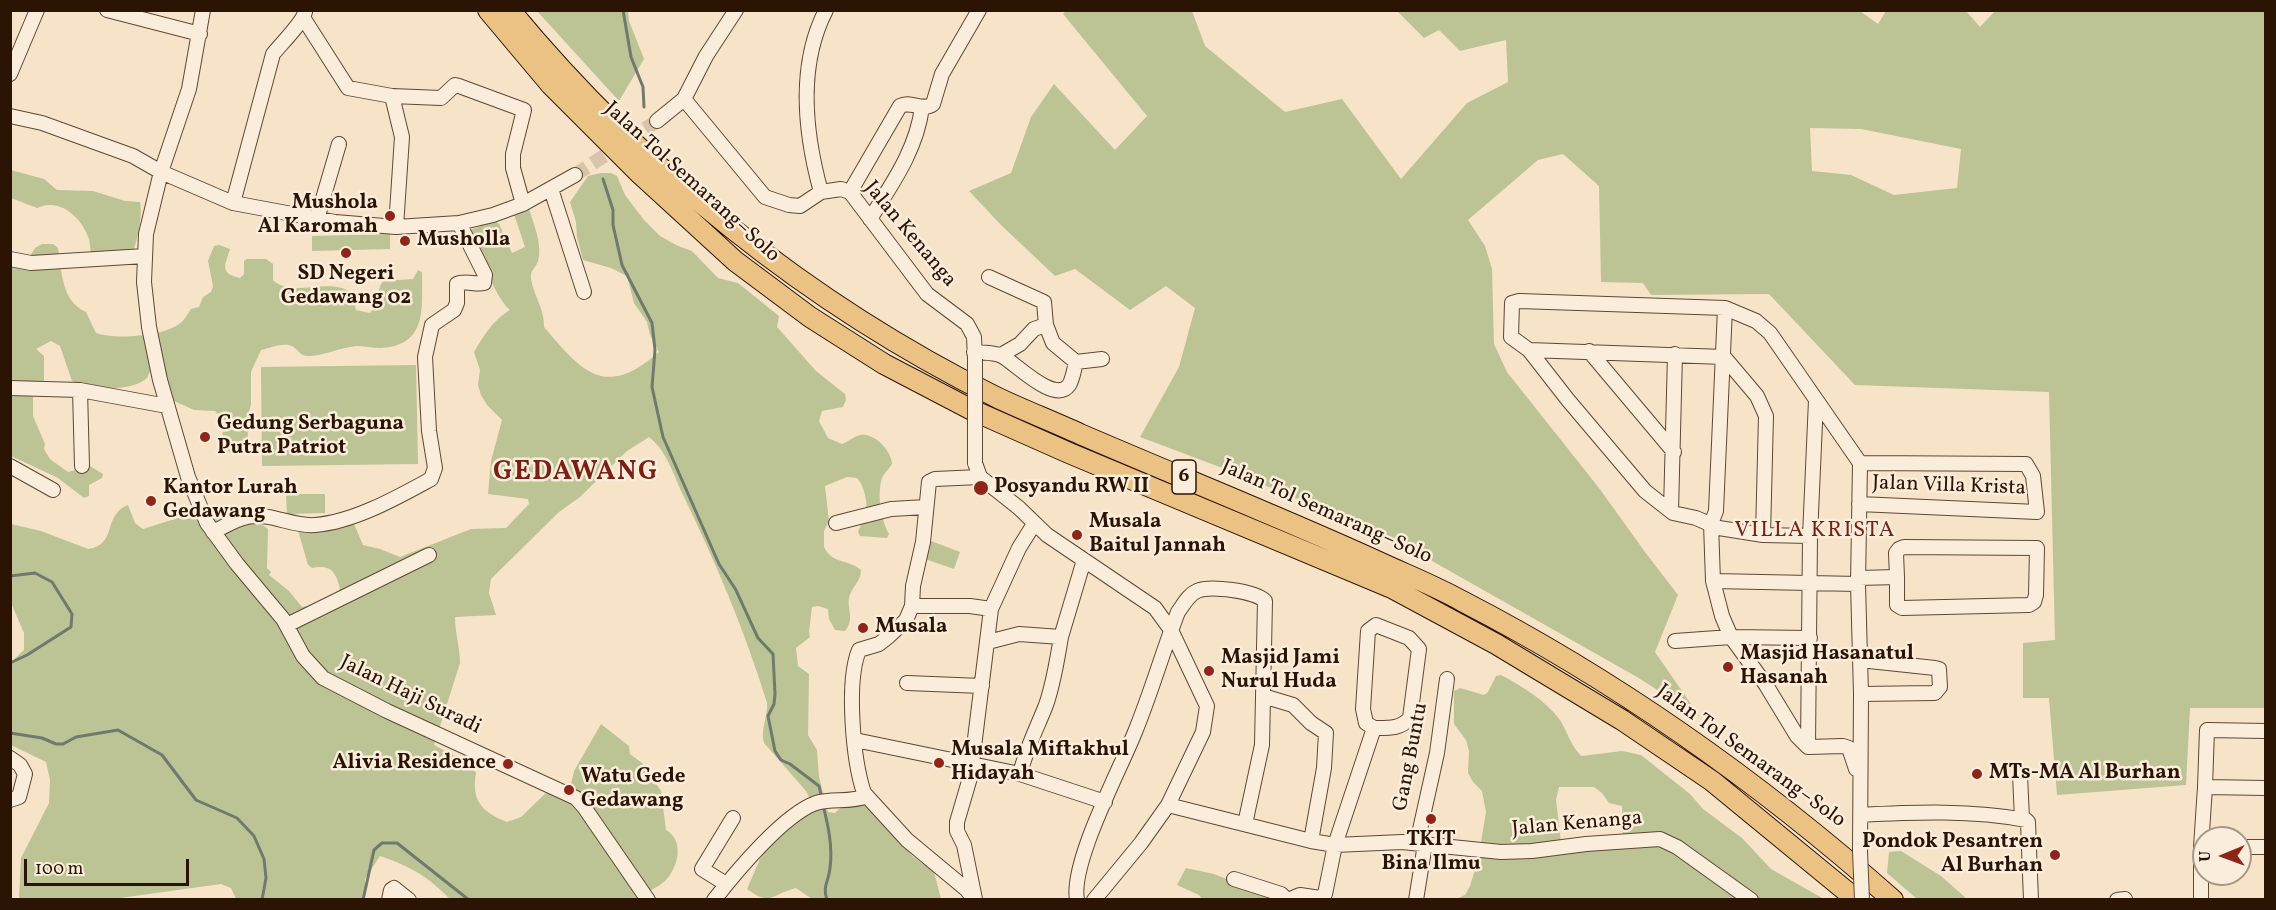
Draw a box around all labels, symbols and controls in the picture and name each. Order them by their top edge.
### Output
street label: Jalan Tol Semarang–Solo [598,97,784,269]
street label: Jalan Kenanga [857,177,961,293]
place label: Mushola Al Karomah [258,191,378,241]
marker: Mushola Al Karomah [383,209,397,223]
place label: Musholla [417,228,510,254]
marker: Musholla [398,234,412,248]
marker: SD Negeri Gedawang 02 [339,246,353,260]
place label: SD Negeri Gedawang 02 [281,262,411,312]
place label: Gedung Serbaguna Putra Patriot [217,412,404,462]
marker: Gedung Serbaguna Putra Patriot [198,430,212,444]
street label: Jalan Tol Semarang–Solo [1217,455,1435,571]
district label: GEDAWANG [493,458,659,490]
road number: 6 [1172,460,1196,494]
street label: Jalan Villa Krista [1872,472,2026,502]
place label: Posyandu RW II [994,475,1149,501]
place label: Kantor Lurah Gedawang [163,476,298,526]
marker: Posyandu RW II [972,479,990,497]
marker: Kantor Lurah Gedawang [144,494,158,508]
place label: Musala Baitul Jannah [1089,510,1226,560]
district label: VILLA KRISTA [1734,519,1896,545]
marker: Musala Baitul Jannah [1070,528,1084,542]
place label: Musala [875,615,947,641]
marker: Musala [856,621,870,635]
place label: Masjid Hasanatul Hasanah [1740,642,1914,692]
place label: Masjid Jami Nurul Huda [1221,646,1340,696]
street label: Jalan Haji Suradi [335,651,485,741]
marker: Masjid Hasanatul Hasanah [1721,660,1735,674]
marker: Masjid Jami Nurul Huda [1202,664,1216,678]
street label: Jalan Tol Semarang–Solo [1650,680,1850,834]
street label: Gang Buntu [1389,701,1435,813]
place label: Musala Miftakhul Hidayah [951,738,1129,788]
place label: Alivia Residence [333,751,496,777]
marker: Musala Miftakhul Hidayah [932,756,946,770]
marker: Alivia Residence [501,757,515,771]
place label: MTs-MA Al Burhan [1989,761,2180,787]
place label: Watu Gede Gedawang [581,765,686,815]
marker: MTs-MA Al Burhan [1970,767,1984,781]
marker: Watu Gede Gedawang [562,783,576,797]
street label: Jalan Kenanga [1511,807,1643,843]
marker: TKIT Bina Ilmu [1424,812,1438,826]
north arrow [2192,826,2252,886]
place label: TKIT Bina Ilmu [1382,828,1480,878]
place label: Pondok Pesantren Al Burhan [1862,830,2043,880]
scale bar [27,847,192,885]
marker: Pondok Pesantren Al Burhan [2048,848,2062,862]
text: U [2195,851,2217,862]
text: 100 m [35,857,84,882]

